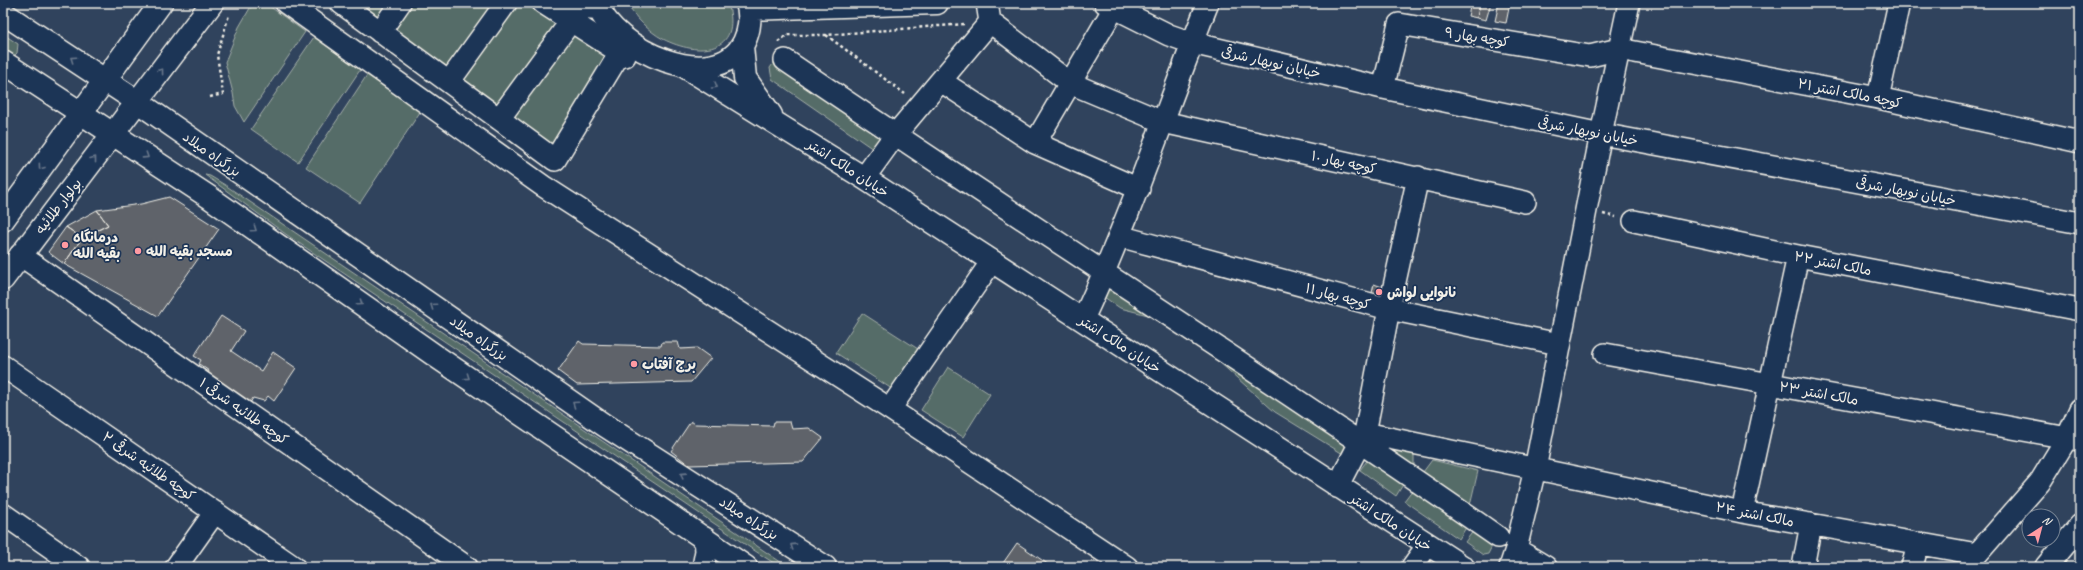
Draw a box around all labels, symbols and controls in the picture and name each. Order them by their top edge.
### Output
street label: کوچه بهار ۹ [1443,24,1511,52]
street label: خیابان نوبهار شرقی [1220,43,1322,82]
one-way arrow [70,57,77,64]
one-way arrow [156,69,163,76]
street label: کوچه مالک اشتر ۲۱ [1796,75,1903,113]
one-way arrow [711,81,718,88]
street label: خیابان نوبهار شرقی [1537,113,1639,150]
street label: بزرگراه میلاد [179,128,244,181]
street label: خیابان مالک اشتر [803,135,892,201]
street label: کوچه بهار ۱۰ [1310,147,1378,179]
one-way arrow [142,151,149,159]
one-way arrow [90,156,97,163]
one-way arrow [39,163,46,170]
street label: خیابان نوبهار شرقی [1855,173,1957,210]
street label: بولوار طلائیه [31,175,86,238]
one-way arrow [249,224,256,231]
place label: درمانگاه بقیه الله [73,228,120,262]
marker: درمانگاه بقیه الله [60,240,70,250]
place label: مسجد بقیه الله [146,243,233,260]
marker: مسجد بقیه الله [133,246,143,256]
street label: مالک اشتر ۲۲ [1793,248,1873,279]
street label: کوچه بهار ۱۱ [1303,280,1372,314]
place label: نانوایی لواش [1387,284,1457,302]
marker: نانوایی لواش [1374,287,1384,297]
one-way arrow [356,298,363,306]
one-way arrow [430,303,437,311]
street label: خیابان مالک اشتر [1075,311,1164,377]
street label: بزرگراه میلاد [446,312,511,365]
place label: برج آفتاب [642,356,696,373]
marker: برج آفتاب [629,359,639,369]
one-way arrow [463,372,470,380]
street label: کوچه طلائیه شرقی ۱ [195,374,292,449]
street label: مالک اشتر ۲۳ [1778,378,1860,409]
one-way arrow [572,402,579,409]
street label: کوچه طلائیه شرقی ۲ [98,428,198,506]
one-way arrow [680,473,687,480]
street label: خیابان مالک اشتر [1346,489,1435,555]
street label: بزرگراه میلاد [716,493,781,544]
street label: مالک اشتر ۲۴ [1714,499,1795,530]
north arrow [2021,508,2061,548]
text: N [2040,512,2056,529]
one-way arrow [790,544,797,551]

